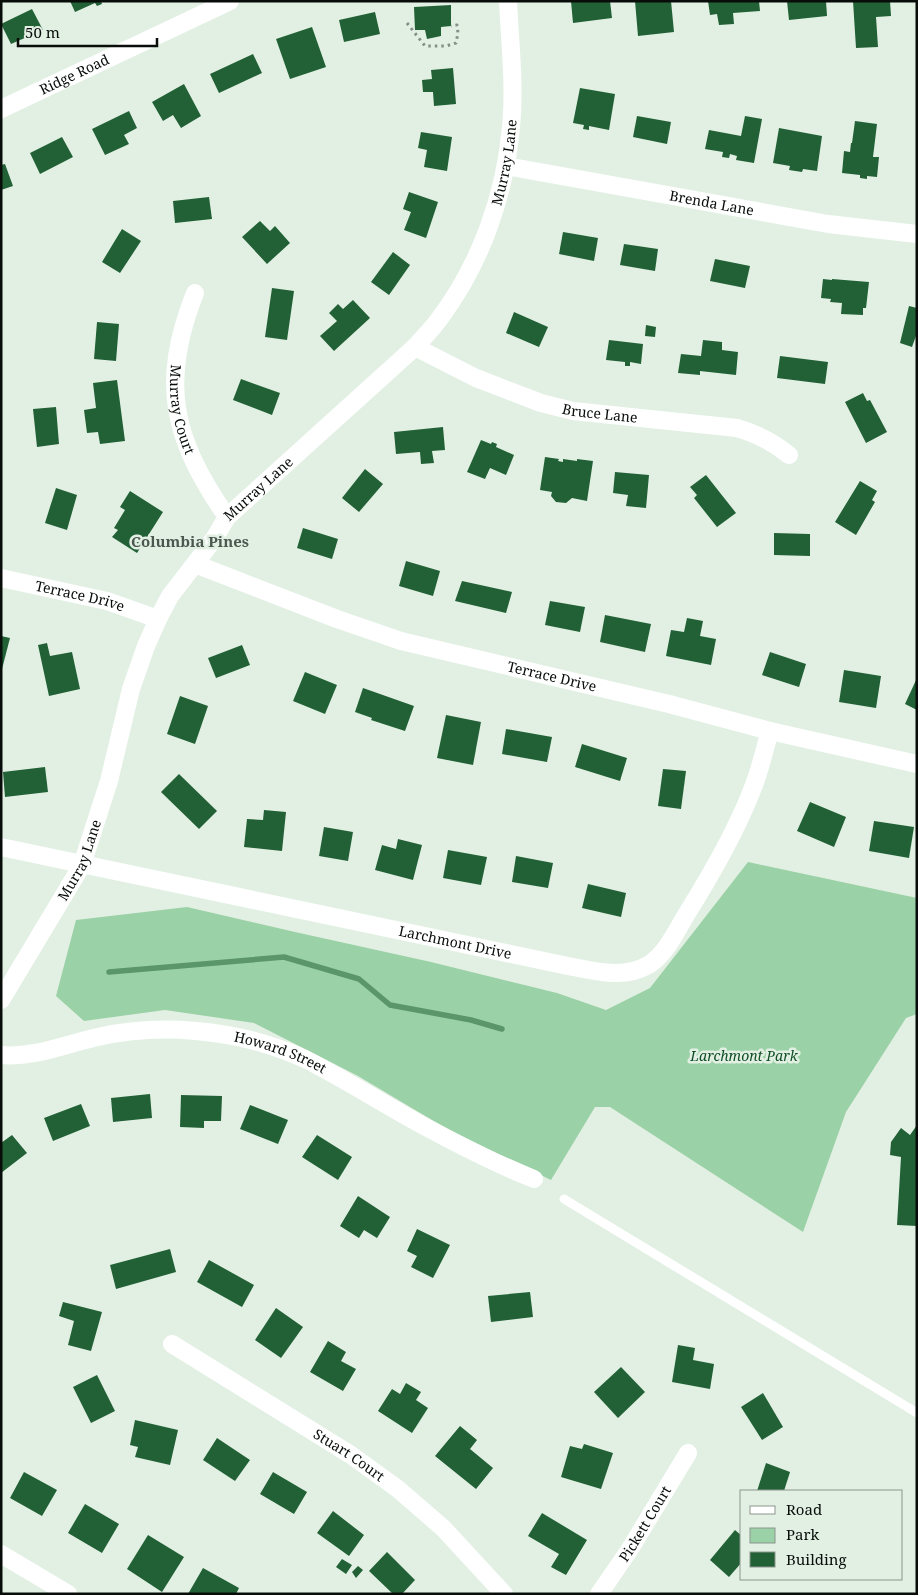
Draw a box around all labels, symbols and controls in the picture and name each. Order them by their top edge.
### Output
scale bar [18,15,156,47]
text: 50 m [25,22,60,42]
street label: Ridge Road [36,49,112,99]
street label: Murray Lane [486,118,521,207]
street label: Brenda Lane [668,186,756,219]
street label: Murray Court [166,364,200,457]
street label: Bruce Lane [560,399,639,427]
street label: Murray Lane [219,452,297,525]
district label: Columbia Pines [131,531,249,551]
street label: Terrace Drive [34,576,127,616]
street label: Terrace Drive [506,656,599,696]
street label: Murray Lane [53,817,105,904]
street label: Larchmont Drive [397,921,513,963]
street label: Howard Street [232,1027,330,1078]
park label: Larchmont Park [689,1046,799,1065]
street label: Stuart Court [310,1424,389,1485]
street label: Pickett Court [614,1482,675,1565]
legend [740,1490,903,1580]
text: Road [786,1499,822,1519]
text: Park [786,1524,820,1544]
text: Building [786,1549,847,1569]

